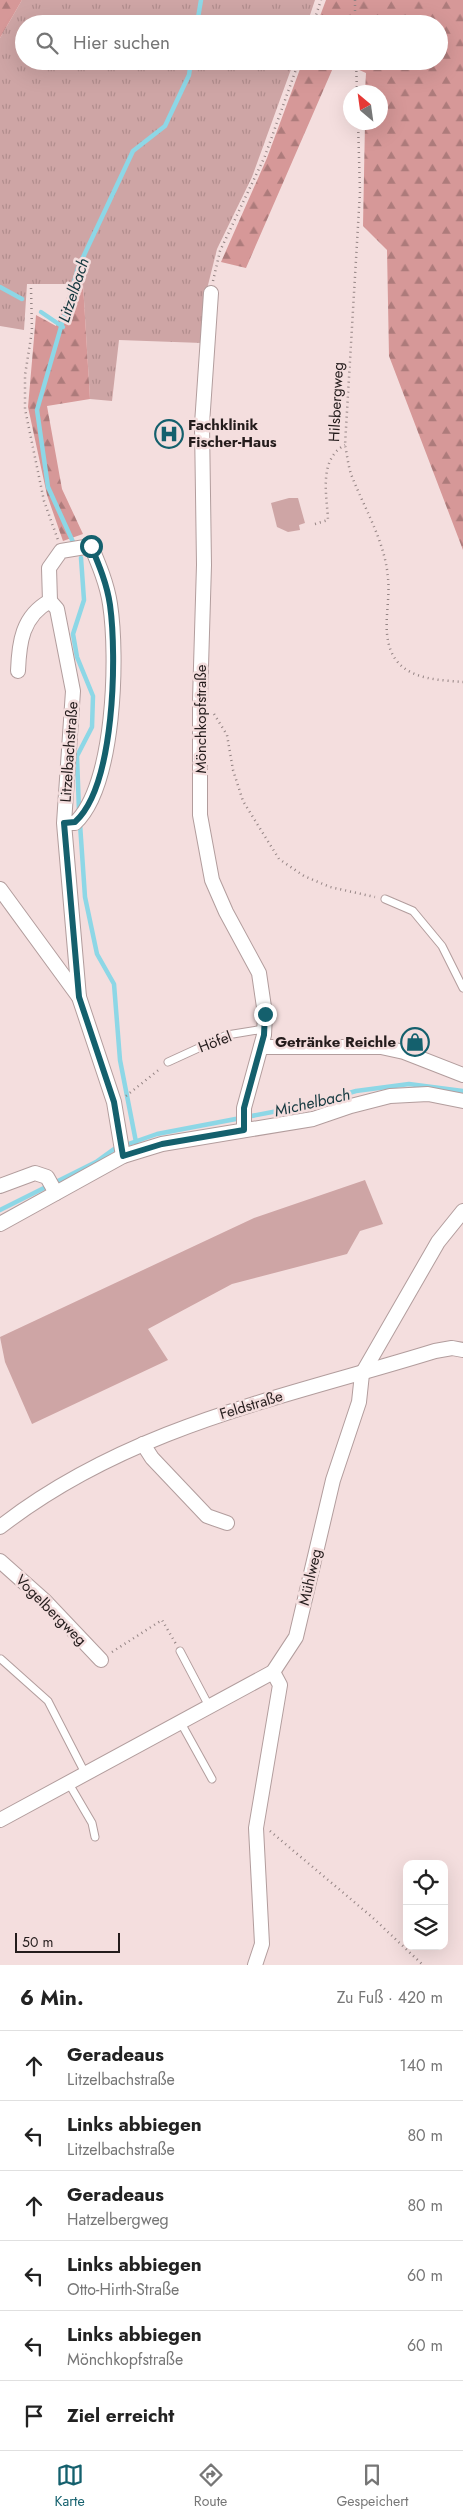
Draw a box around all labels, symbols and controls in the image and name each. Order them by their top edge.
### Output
search box [15,15,448,70]
icon: search [33,29,61,57]
text: Hier suchen [73,29,170,56]
north arrow [343,85,388,130]
water label: Litzelbach [52,255,95,325]
street label: Hilsbergweg [323,361,349,443]
place label: Fachklinik Fischer-Haus [188,414,277,453]
hospital icon: Fachklinik Fischer-Haus [154,419,184,449]
route start [80,535,103,558]
street label: Mönchkopfstraße [190,664,212,773]
street label: Litzelbachstraße [54,701,84,803]
route end [254,1003,277,1026]
street label: Höfel [195,1026,235,1058]
shop icon: Getränke Reichle [400,1027,430,1057]
place label: Getränke Reichle [275,1031,396,1053]
water label: Michelbach [272,1083,352,1122]
street label: Feldstraße [217,1385,286,1425]
street label: Mühlweg [293,1546,327,1608]
street label: Vogelbergweg [10,1569,92,1651]
map controls [403,1860,448,1950]
button: locate [403,1860,448,1905]
button: layers [403,1905,448,1950]
scale bar [15,1930,120,1953]
text: 50 m [22,1932,53,1952]
text: 6 Min. [20,1983,84,2013]
text: Zu Fuß · 420 m [337,1986,443,2009]
text: Geradeaus [67,2041,164,2068]
icon: ahead [20,2052,48,2080]
text: 140 m [400,2054,443,2077]
text: Litzelbachstraße [67,2068,175,2091]
text: Links abbiegen [67,2111,202,2138]
icon: left [20,2122,48,2150]
text: 80 m [407,2124,443,2147]
text: Litzelbachstraße [67,2138,175,2161]
text: Geradeaus [67,2181,164,2208]
icon: ahead [20,2192,48,2220]
text: 80 m [407,2194,443,2217]
text: Hatzelbergweg [67,2208,169,2231]
text: Links abbiegen [67,2251,202,2278]
icon: left [20,2262,48,2290]
text: 60 m [407,2264,443,2287]
text: Otto-Hirth-Straße [67,2278,179,2301]
text: Links abbiegen [67,2321,202,2348]
icon: left [20,2332,48,2360]
text: 60 m [407,2334,443,2357]
text: Mönchkopfstraße [67,2348,183,2371]
icon: arrive [20,2402,48,2430]
text: Ziel erreicht [67,2402,174,2429]
tab: Karte [55,2461,85,2511]
tab: Route [194,2461,227,2511]
tab: Gespeichert [336,2461,408,2511]

